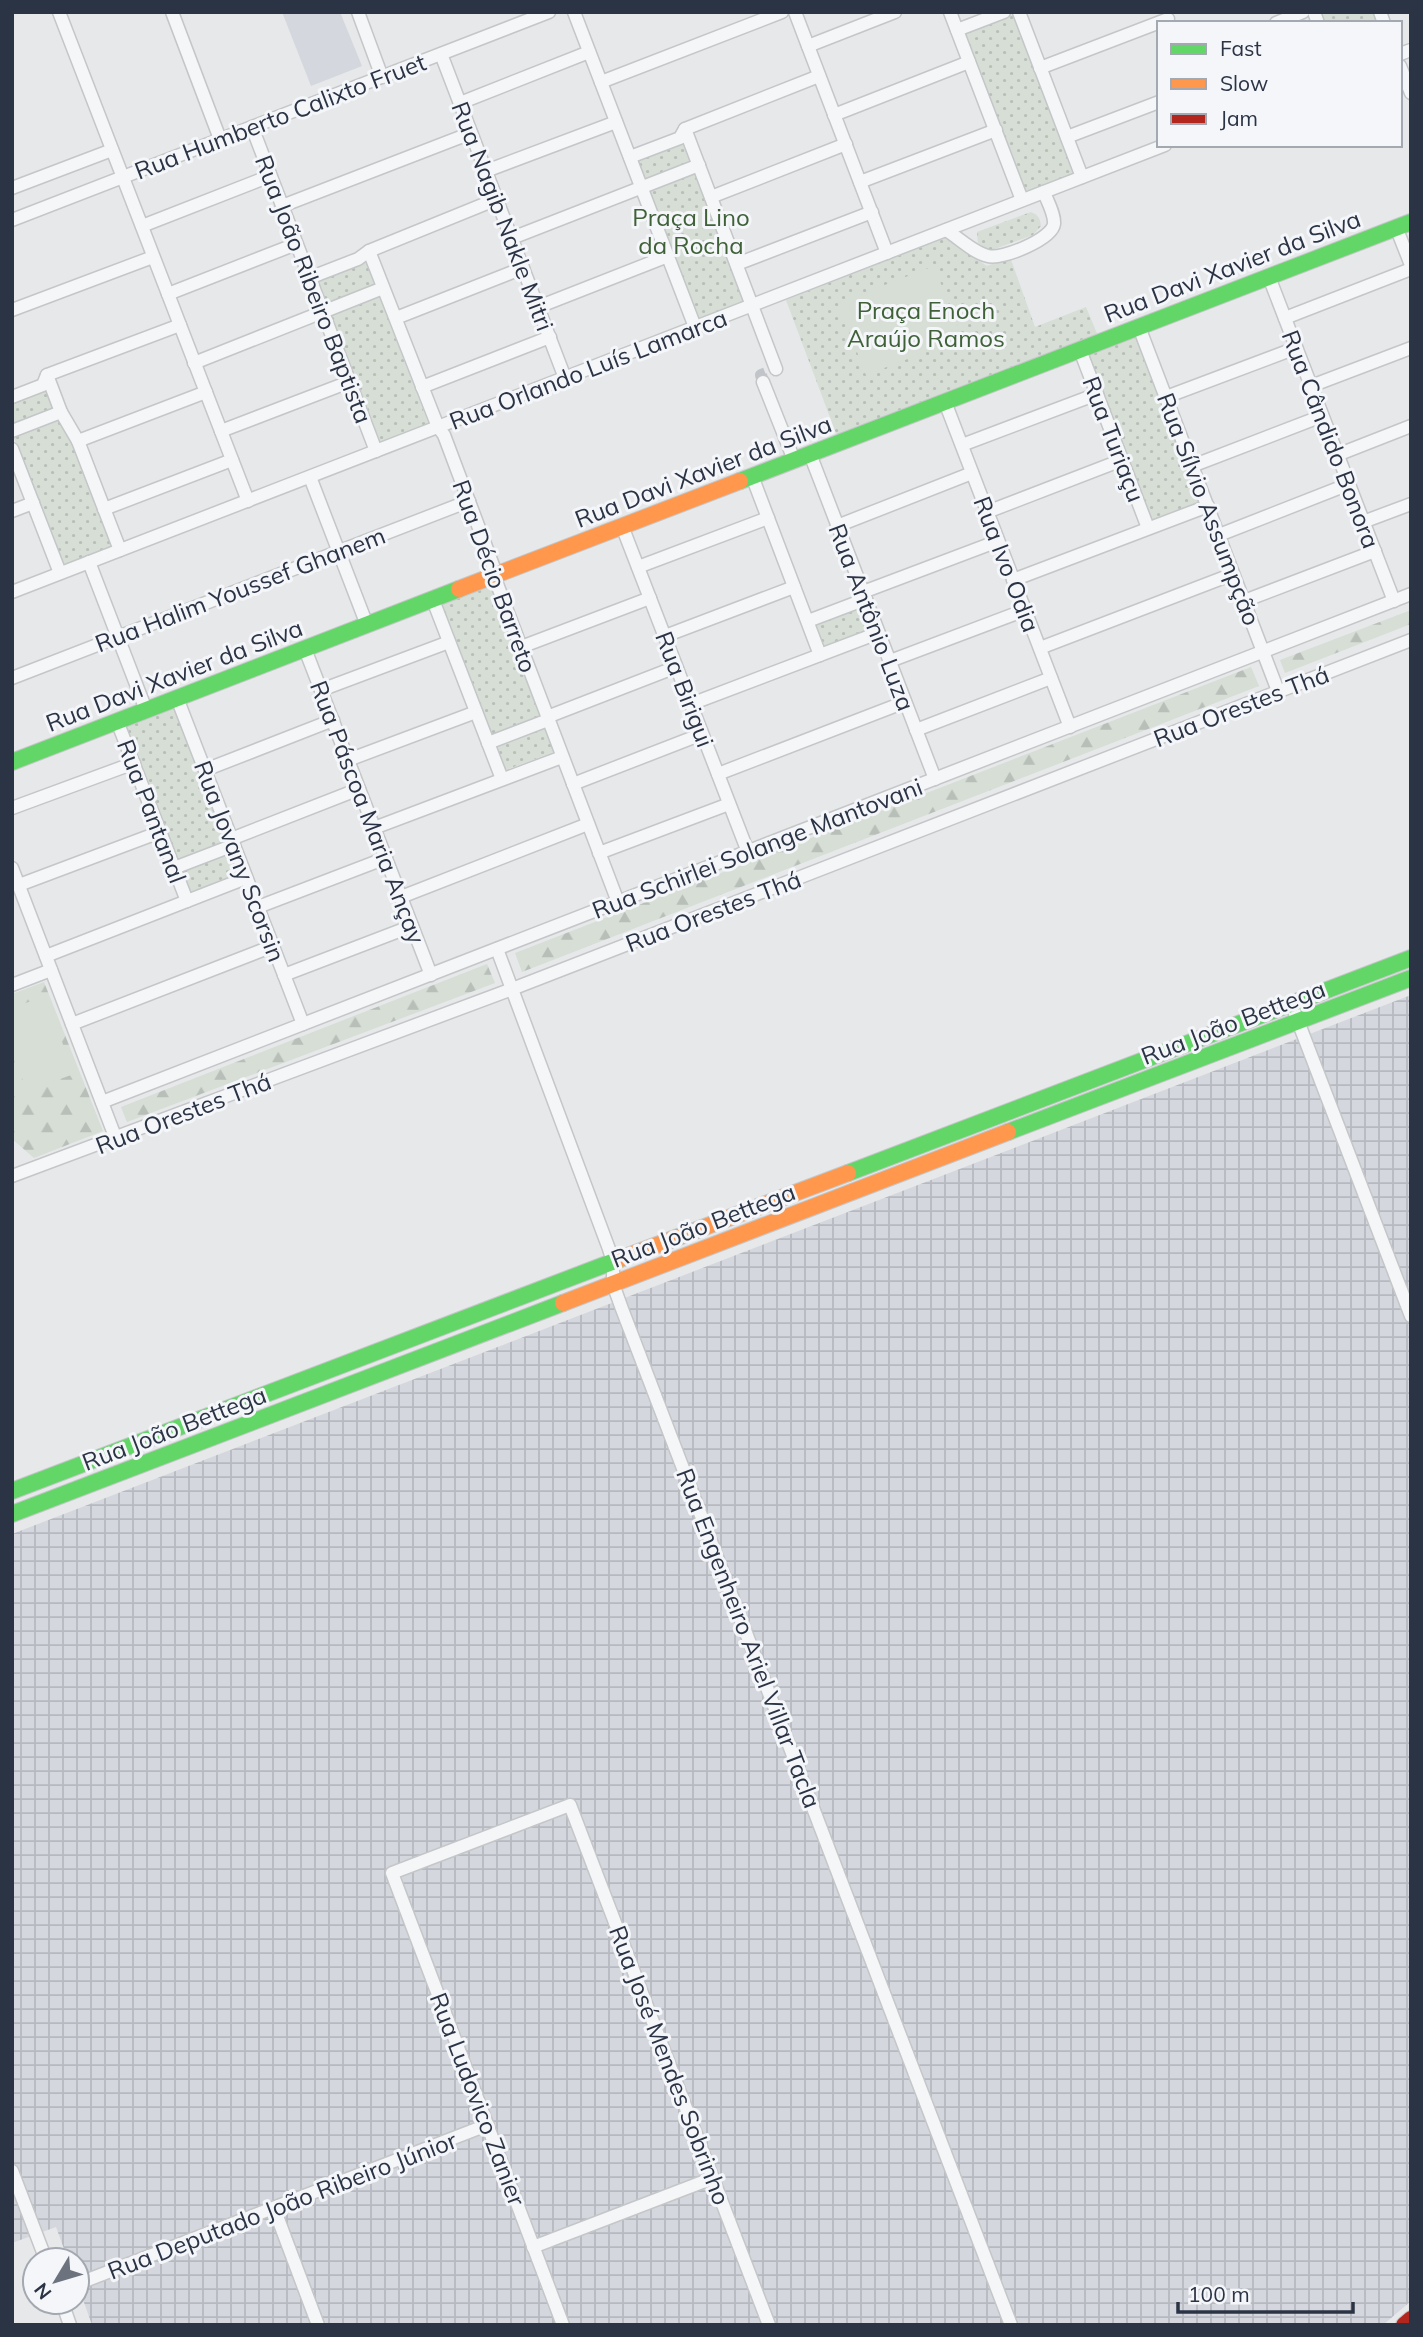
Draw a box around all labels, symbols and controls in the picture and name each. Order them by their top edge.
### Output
legend [1157,21,1402,147]
text: Fast [1220,35,1262,61]
street label: Rua Humberto Calixto Fruet [130,47,430,185]
text: Slow [1220,70,1268,96]
street label: Rua Nagib Nakle Mitri [445,97,561,335]
text: Jam [1220,105,1258,131]
street label: Rua João Ribeiro Baptista [249,151,379,427]
park label: Praça Lino da Rocha [632,202,750,260]
street label: Rua Davi Xavier da Silva [1099,203,1365,329]
park label: Praça Enoch Araújo Ramos [847,295,1005,353]
street label: Rua Orlando Luís Lamarca [445,302,731,436]
street label: Rua Cândido Bonora [1276,326,1386,552]
street label: Rua Turiaçu [1076,372,1152,506]
street label: Rua Sílvio Assumpção [1151,388,1267,630]
street label: Rua Davi Xavier da Silva [570,408,836,534]
street label: Rua Décio Barreto [446,476,544,676]
street label: Rua Ivo Odia [967,492,1047,636]
street label: Rua Antônio Luza [823,519,921,715]
street label: Rua Halim Youssef Ghanem [91,520,389,658]
street label: Rua Davi Xavier da Silva [41,612,307,738]
street label: Rua Birigui [649,627,721,751]
street label: Rua Orestes Thá [1149,659,1333,753]
street label: Rua Páscoa Maria Ançay [304,676,432,948]
street label: Rua Pantanal [111,735,193,887]
street label: Rua Jovany Scorsin [188,756,292,966]
street label: Rua Schirlei Solange Mantovani [588,771,926,925]
street label: Rua Orestes Thá [621,864,805,958]
street label: Rua João Bettega [1137,973,1329,1071]
street label: Rua Orestes Thá [91,1066,275,1160]
street label: Rua João Bettega [607,1176,799,1274]
street label: Rua João Bettega [78,1379,270,1477]
street label: Rua Engenheiro Ariel Villar Tacla [670,1464,828,1812]
street label: Rua José Mendes Sobrinho [603,1921,737,2209]
street label: Rua Ludovico Zanier [424,1988,533,2210]
street label: Rua Deputado João Ribeiro Júnior [103,2124,461,2286]
north arrow [21,2246,91,2316]
scale bar [1178,2270,1353,2314]
text: N [29,2278,56,2305]
text: 100 m [1188,2281,1250,2307]

